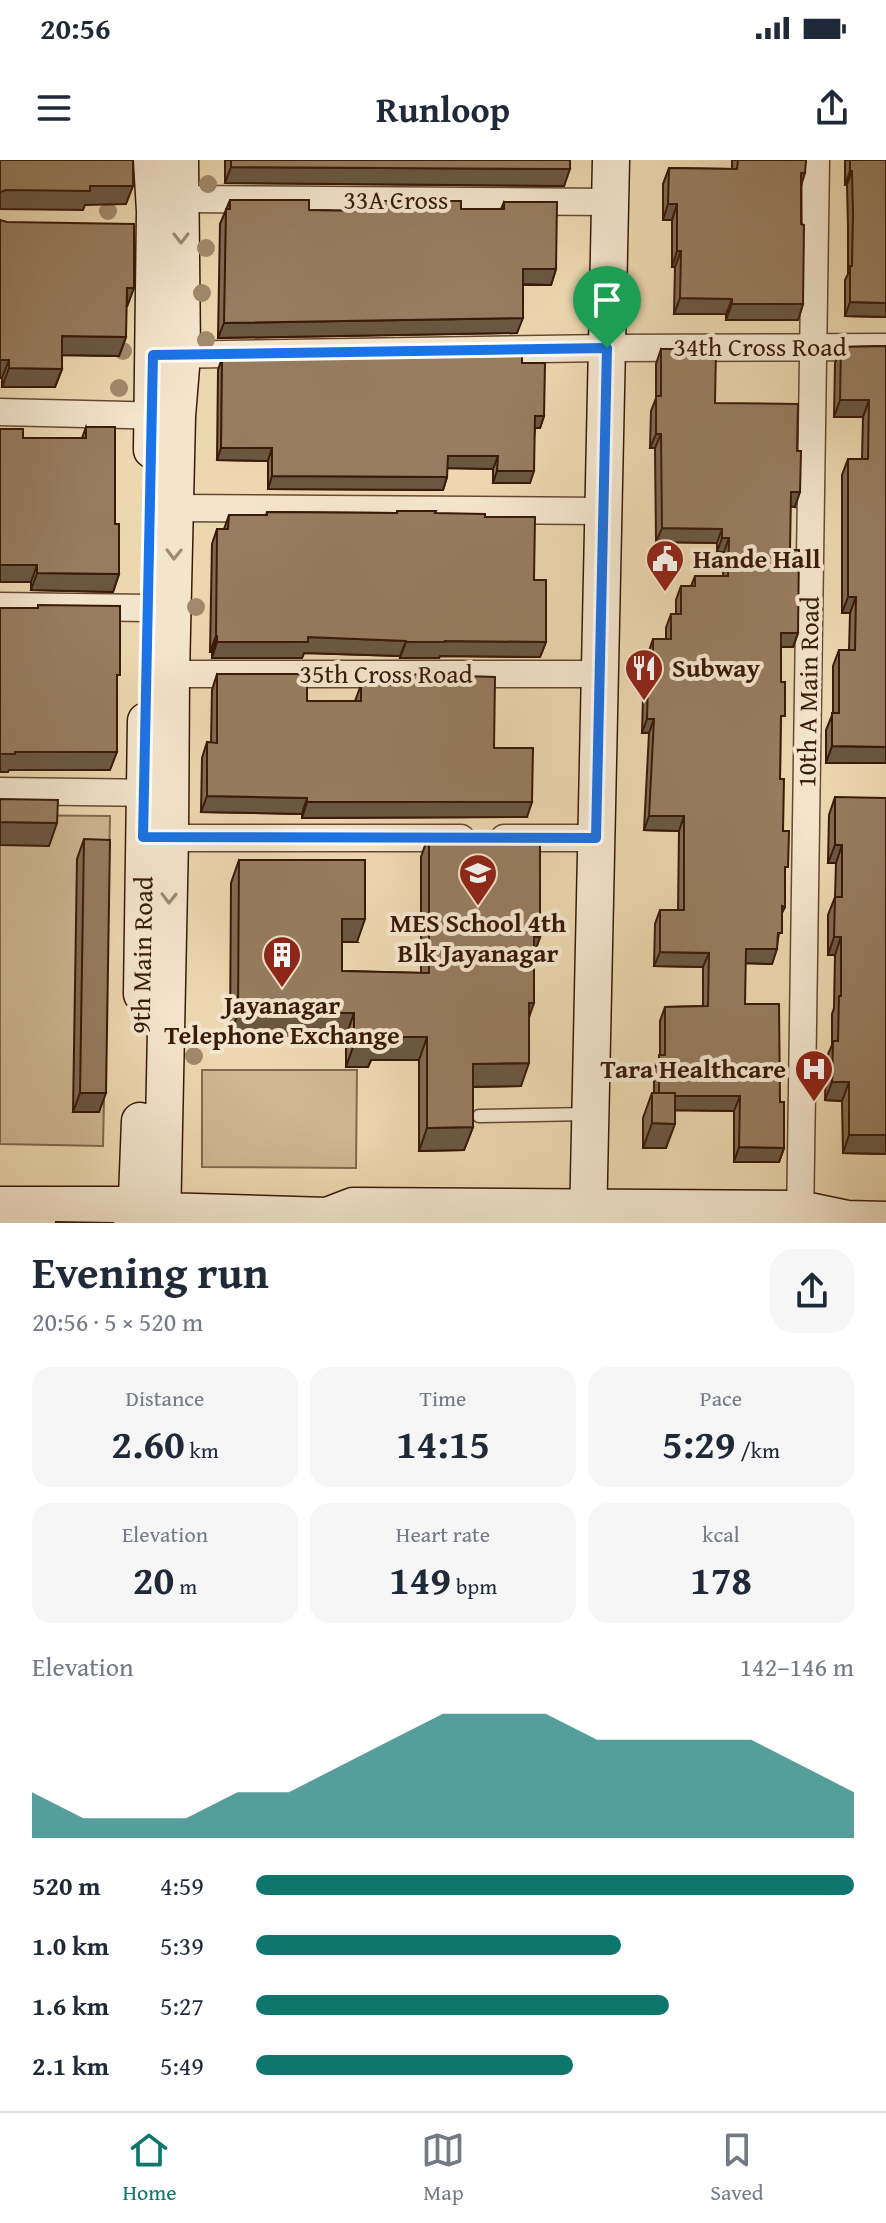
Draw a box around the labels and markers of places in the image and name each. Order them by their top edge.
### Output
pin [573,266,641,348]
public building icon: Hande Hall [644,538,686,593]
place label: Hande Hall [693,539,821,578]
restaurant icon: Subway [623,647,665,702]
place label: Subway [672,648,760,687]
school or university icon: MES School 4th Blk Jayanagar [457,852,499,907]
place label: MES School 4th Blk Jayanagar [390,903,567,972]
building icon: Jayanagar Telephone Exchange [261,934,303,989]
place label: Jayanagar Telephone Exchange [164,985,400,1054]
hospital icon: Tara Healthcare [793,1048,835,1103]
place label: Tara Healthcare [601,1049,786,1088]

